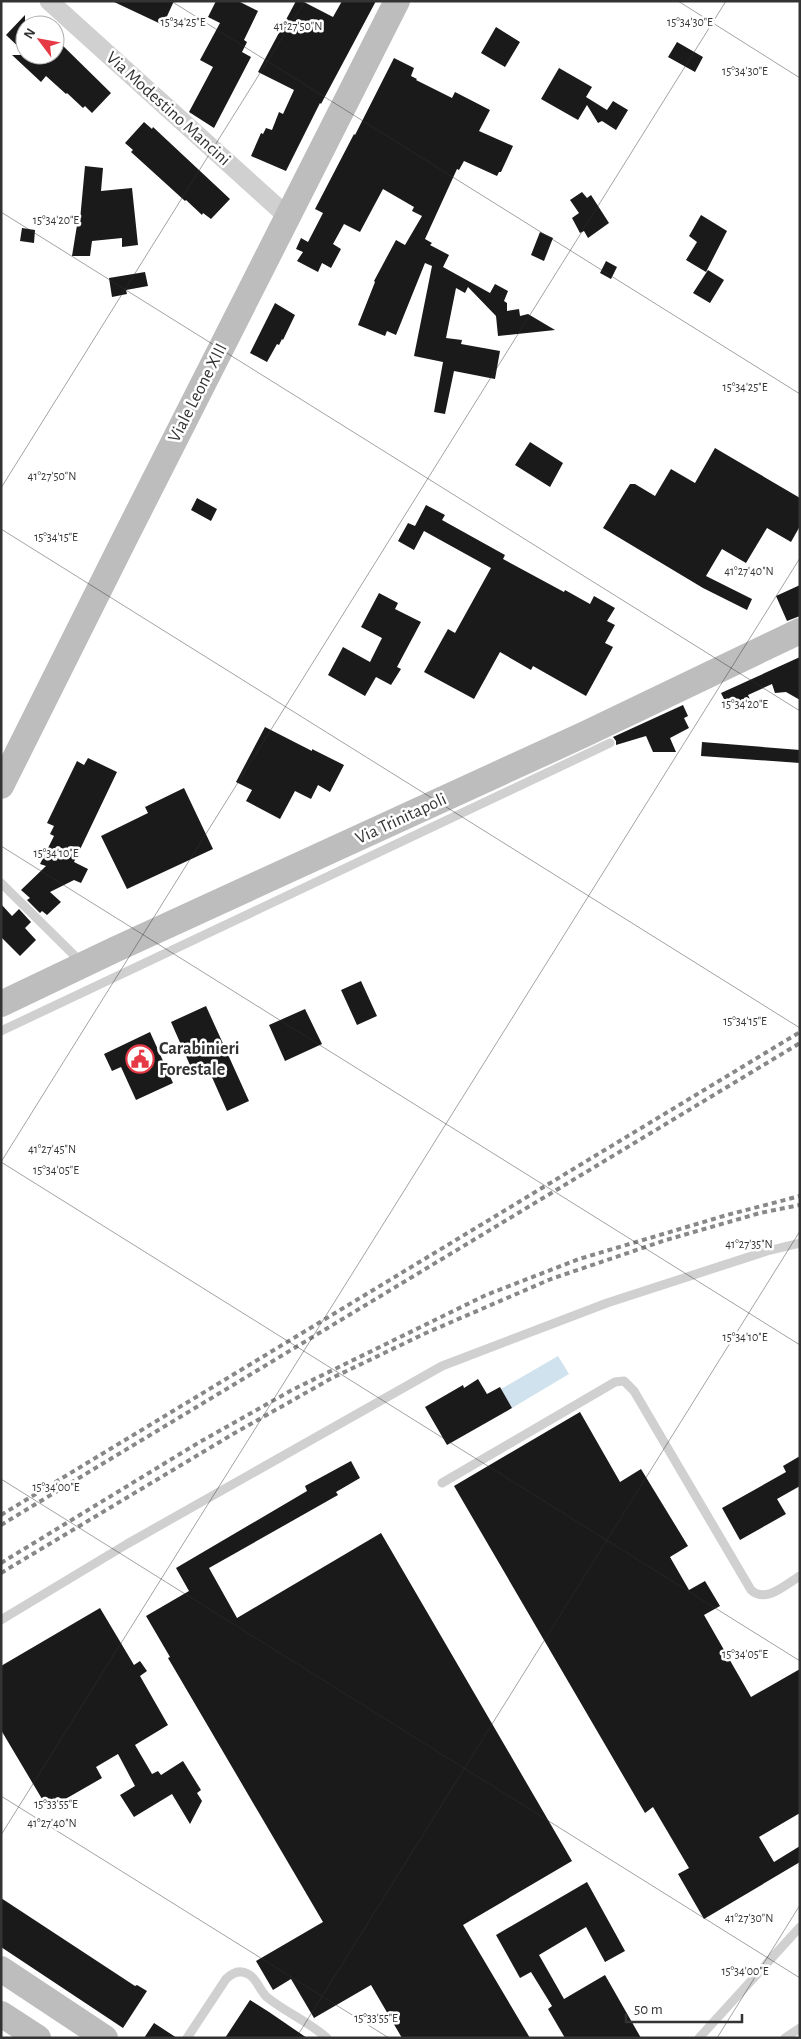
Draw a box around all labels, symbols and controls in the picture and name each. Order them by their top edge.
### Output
north arrow [15,15,65,65]
text: 15°34'25"E [161,16,206,28]
text: 15°34'30"E [667,16,713,28]
text: 41°27'50"N [274,20,322,32]
text: N [21,26,38,41]
street label: Via Modestino Mancini [102,49,234,169]
text: 15°34'30"E [722,65,768,77]
text: 15°34'20"E [33,214,79,226]
street label: Viale Leone XIII [165,341,231,445]
text: 15°34'25"E [723,381,768,393]
text: 41°27'50"N [28,470,76,482]
text: 15°34'15"E [34,531,78,543]
text: 41°27'40"N [724,565,774,577]
text: 15°34'20"E [722,698,768,710]
street label: Via Trinitapoli [353,790,449,848]
text: 15°34'10"E [34,847,79,859]
text: 15°34'15"E [723,1015,767,1027]
place label: Carabinieri Forestale [159,1040,239,1079]
public building icon: Carabinieri Forestale [125,1044,155,1074]
text: 41°27'45"N [28,1143,76,1155]
text: 15°34'05"E [33,1164,79,1176]
text: 41°27'35"N [725,1238,773,1250]
text: 15°34'10"E [723,1331,768,1343]
text: 15°34'00"E [32,1481,80,1493]
text: 15°34'05"E [722,1648,768,1660]
text: 15°33'55"E [34,1798,78,1810]
text: 41°27'40"N [27,1817,77,1829]
text: 41°27'30"N [725,1912,773,1924]
text: 15°34'00"E [721,1965,769,1977]
scale bar [626,1992,742,2024]
text: 50 m [634,2002,663,2017]
text: 15°33'55"E [354,2012,398,2024]

